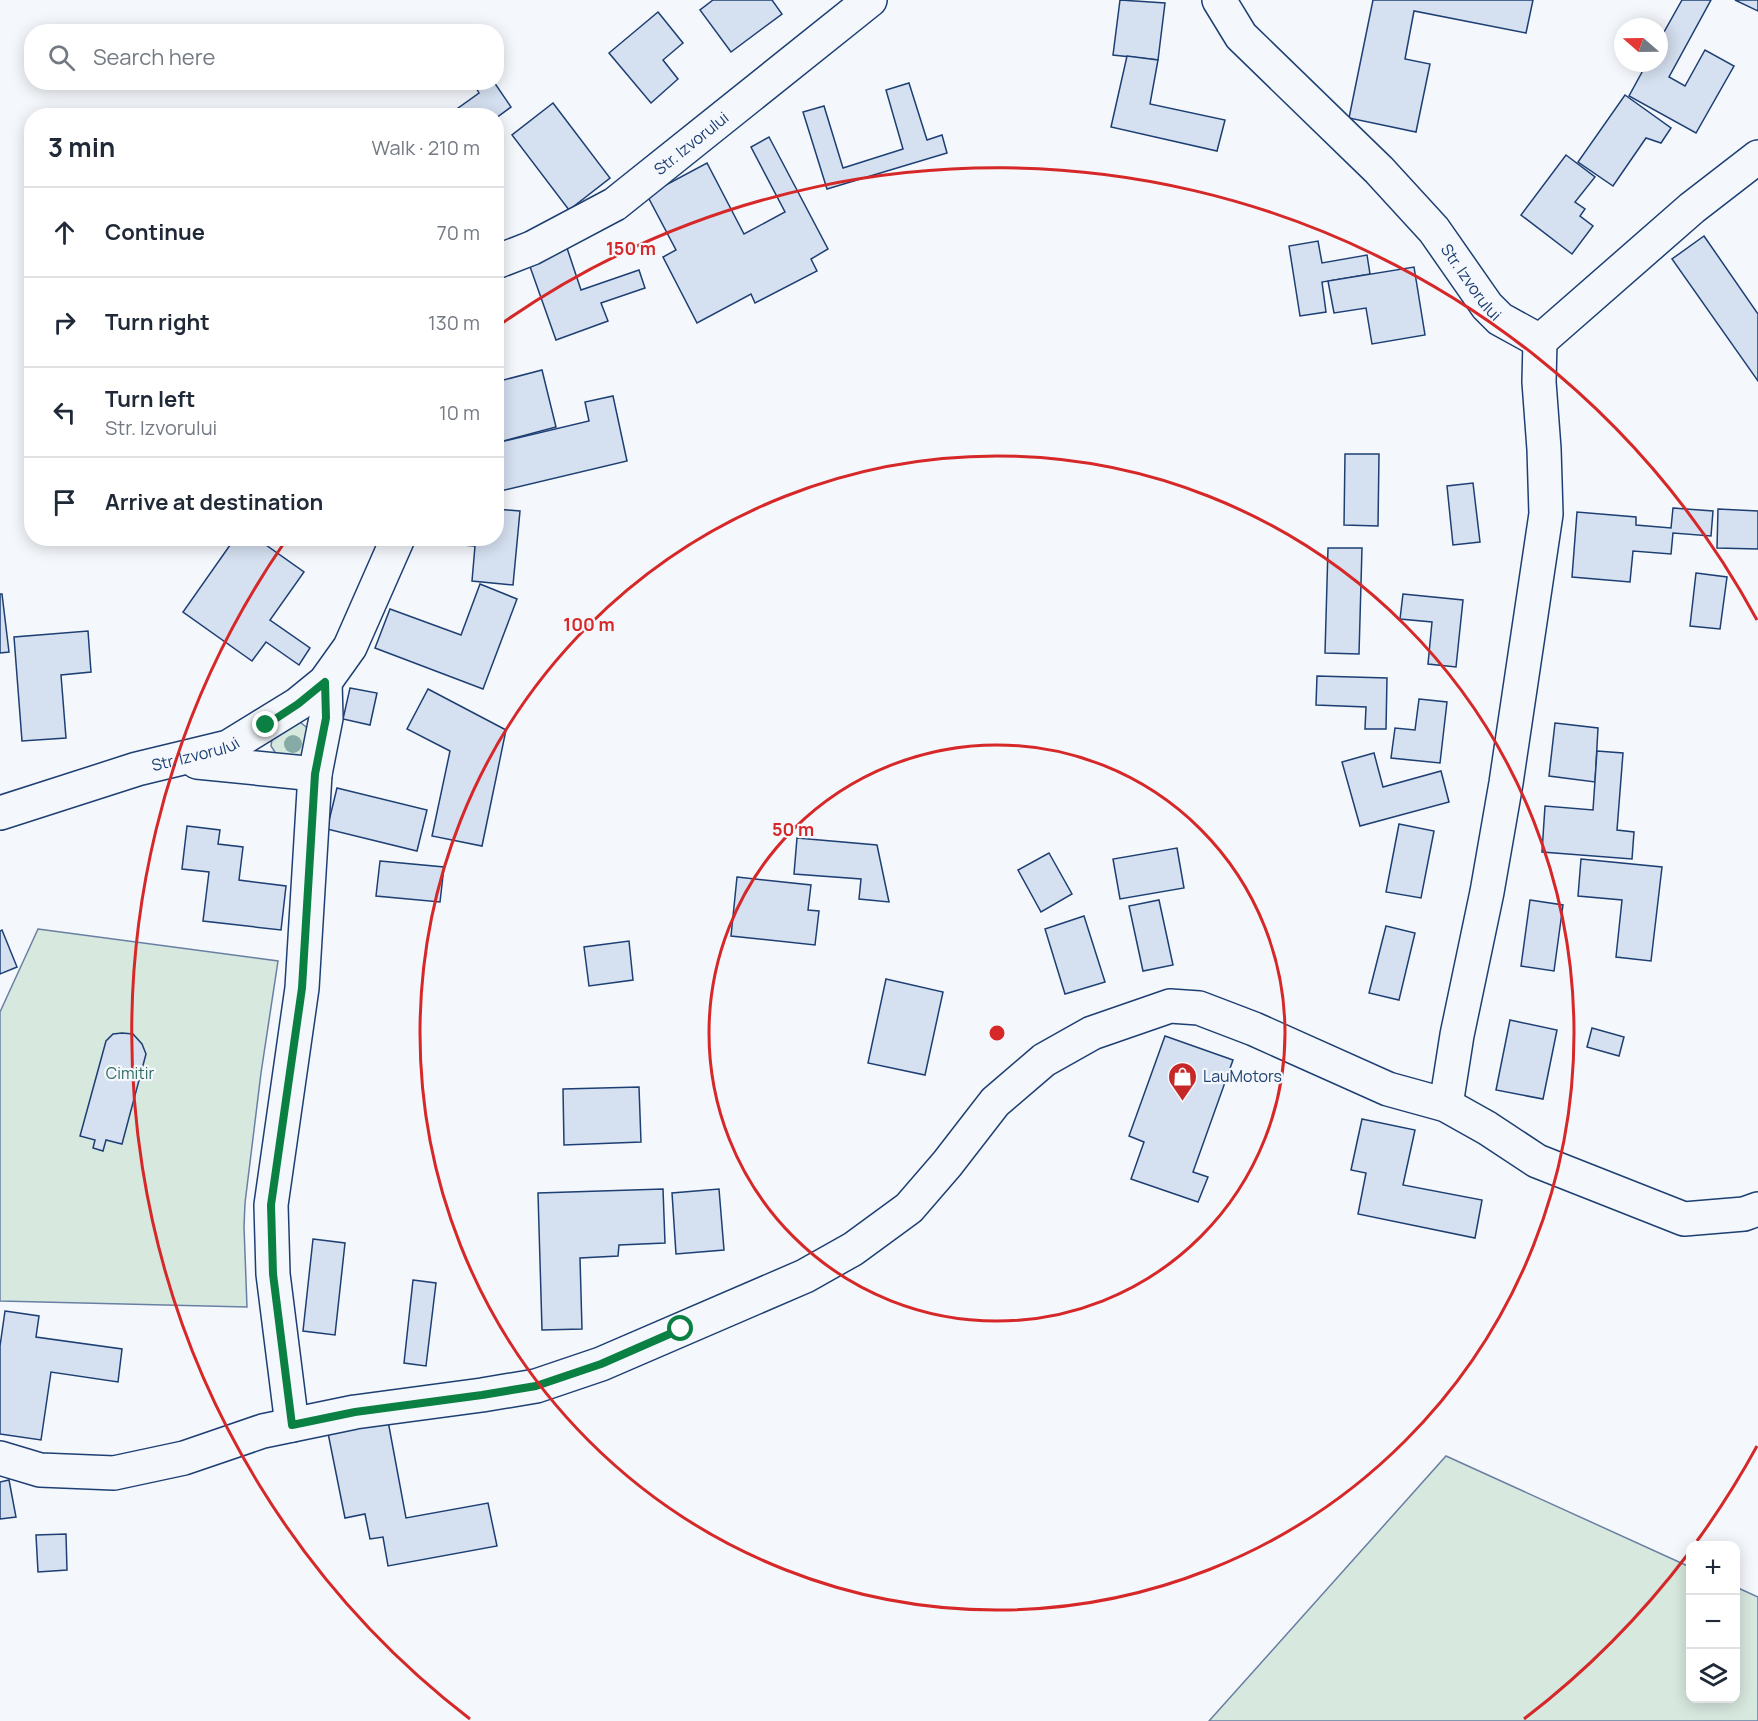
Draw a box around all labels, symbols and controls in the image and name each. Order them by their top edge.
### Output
north arrow [1614,18,1668,72]
search box [24,24,504,90]
icon: search [45,41,78,74]
text: Search here [93,42,215,72]
street label: Str. Izvorului [649,106,733,180]
text: 3 min [48,129,115,165]
text: Walk · 210 m [372,134,480,161]
icon: ahead [48,216,81,249]
text: Continue [105,217,205,247]
text: 70 m [437,219,480,246]
text: 150 m [606,236,656,260]
street label: Str. Izvorului [1436,239,1506,325]
icon: right [48,306,81,339]
text: Turn right [105,307,210,337]
text: 130 m [428,309,480,336]
text: Turn left [105,384,195,414]
icon: left [48,396,81,429]
text: 10 m [439,399,480,426]
text: Str. Izvorului [105,414,217,441]
icon: arrive [48,486,81,519]
text: Arrive at destination [105,487,323,517]
text: 100 m [563,612,615,636]
route end [252,711,278,737]
street label: Str. Izvorului [149,732,243,776]
text: 50 m [772,817,814,841]
centre of rings [987,1023,1007,1043]
shop icon: LauMotors [1166,1060,1198,1102]
park label: Cimitir [106,1062,154,1084]
place label: LauMotors [1203,1065,1282,1087]
route start [667,1315,693,1341]
map controls [1686,1541,1740,1703]
button: + [1686,1541,1740,1595]
button: − [1686,1595,1740,1649]
button: layers [1686,1649,1740,1703]

